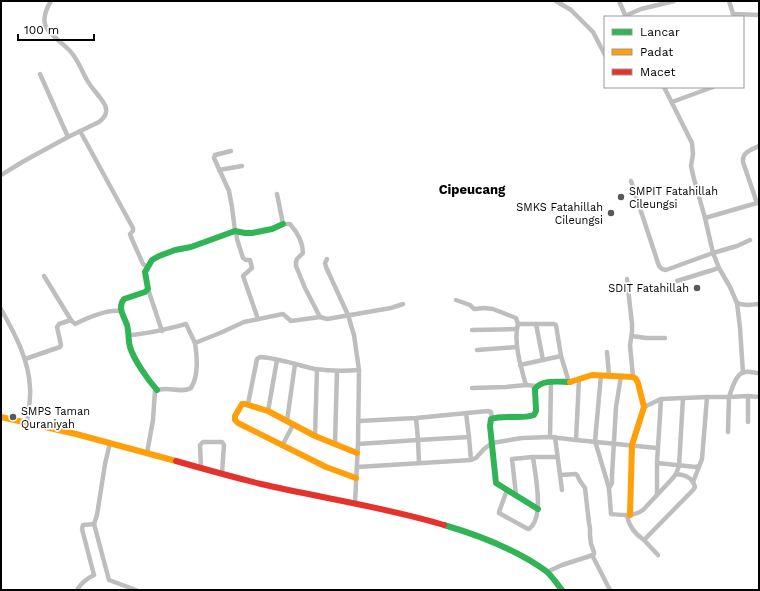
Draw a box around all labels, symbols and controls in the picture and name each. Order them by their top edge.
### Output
scale bar [18,16,94,42]
legend [604,16,744,88]
text: 100 m [24,23,59,37]
text: Lancar [640,25,680,39]
text: Padat [640,45,673,59]
text: Macet [640,65,675,79]
district label: Cipeucang [439,182,506,197]
place label: SMPIT Fatahillah Cileungsi [629,185,718,211]
marker: SMPIT Fatahillah Cileungsi [616,192,626,202]
place label: SMKS Fatahillah Cileungsi [516,201,603,227]
marker: SMKS Fatahillah Cileungsi [606,208,616,218]
place label: SDIT Fatahillah [608,282,689,295]
marker: SDIT Fatahillah [692,283,702,293]
place label: SMPS Taman Quraniyah [21,405,90,431]
marker: SMPS Taman Quraniyah [8,412,18,422]

